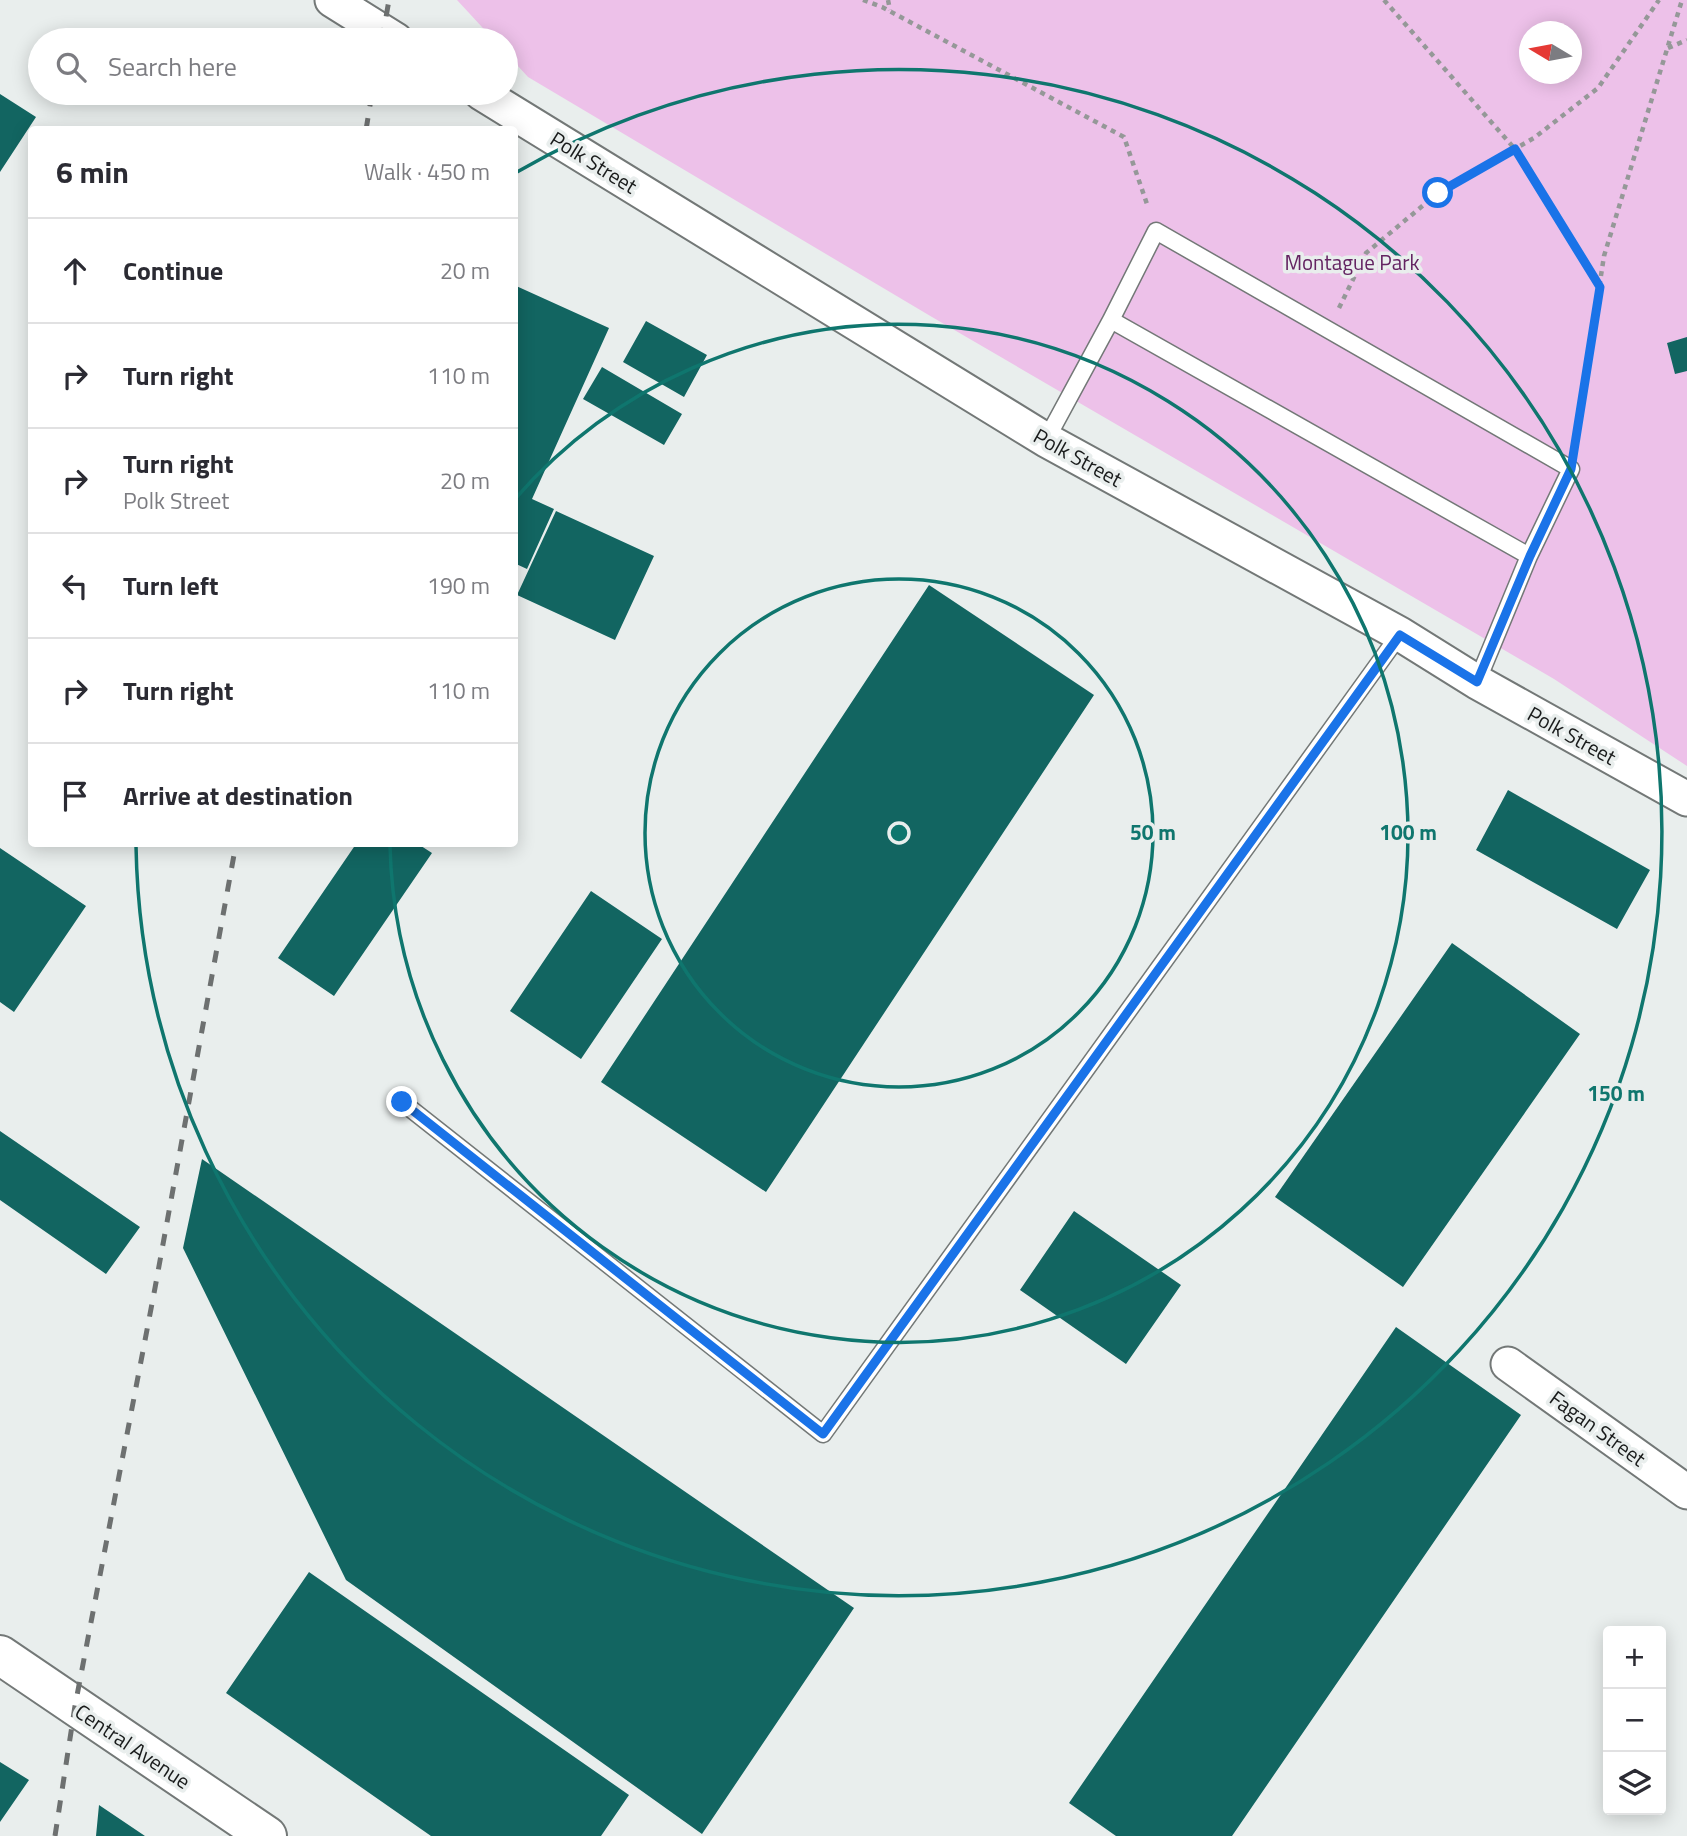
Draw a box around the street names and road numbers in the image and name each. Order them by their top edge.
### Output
street label: Polk Street [544,123,644,202]
street label: Polk Street [1028,419,1129,495]
street label: Polk Street [1522,697,1623,773]
street label: Fagan Street [1543,1382,1653,1474]
street label: Central Avenue [69,1695,197,1797]

